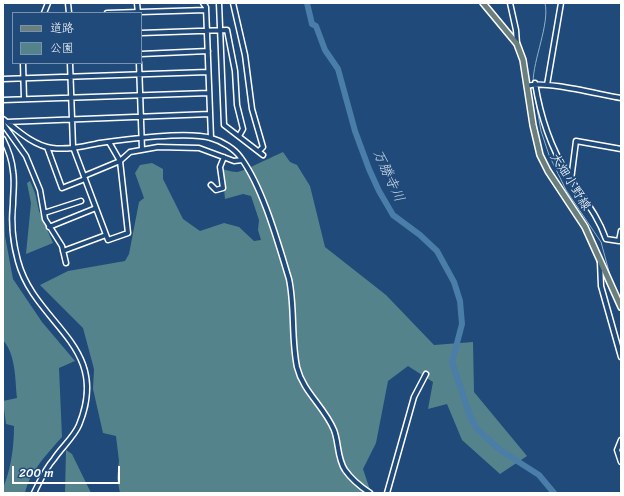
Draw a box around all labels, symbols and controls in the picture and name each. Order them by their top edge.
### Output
legend [12,12,142,64]
text: 道路 [50,17,74,39]
text: 公園 [50,37,74,59]
water label: 万勝寺川 [369,147,407,205]
street label: 大畑小野線 [546,150,594,214]
scale bar [14,458,122,484]
text: 200 m [19,462,53,484]

